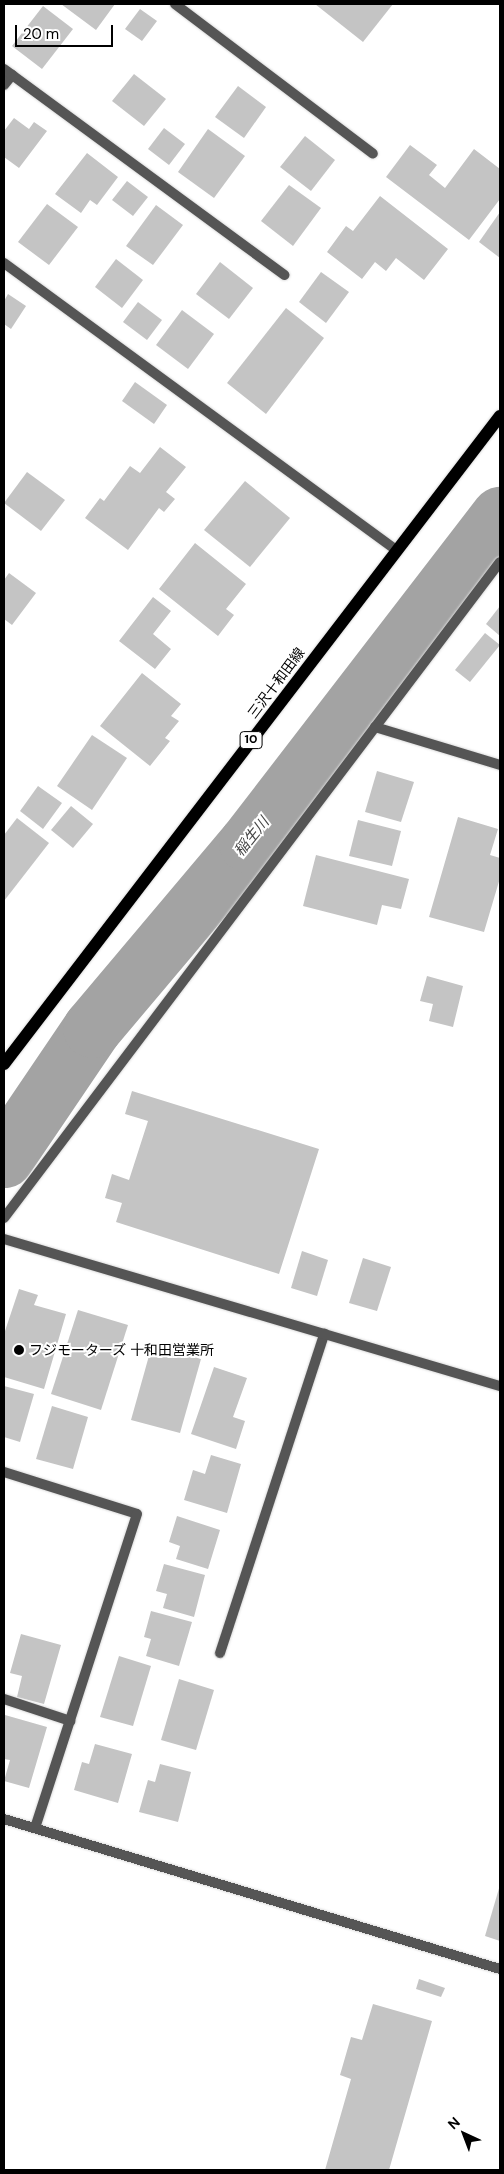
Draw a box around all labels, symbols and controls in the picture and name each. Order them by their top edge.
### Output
scale bar [18,15,115,47]
text: 20 m [23,24,59,44]
street label: 三沢十和田線 [244,644,308,722]
road number: 10 [238,730,264,750]
water label: 稲生川 [231,814,273,860]
place label: フジモーターズ 十和田営業所 [29,1342,215,1358]
marker: フジモーターズ 十和田営業所 [13,1344,25,1356]
north arrow [439,2109,489,2159]
text: N [444,2113,464,2133]

